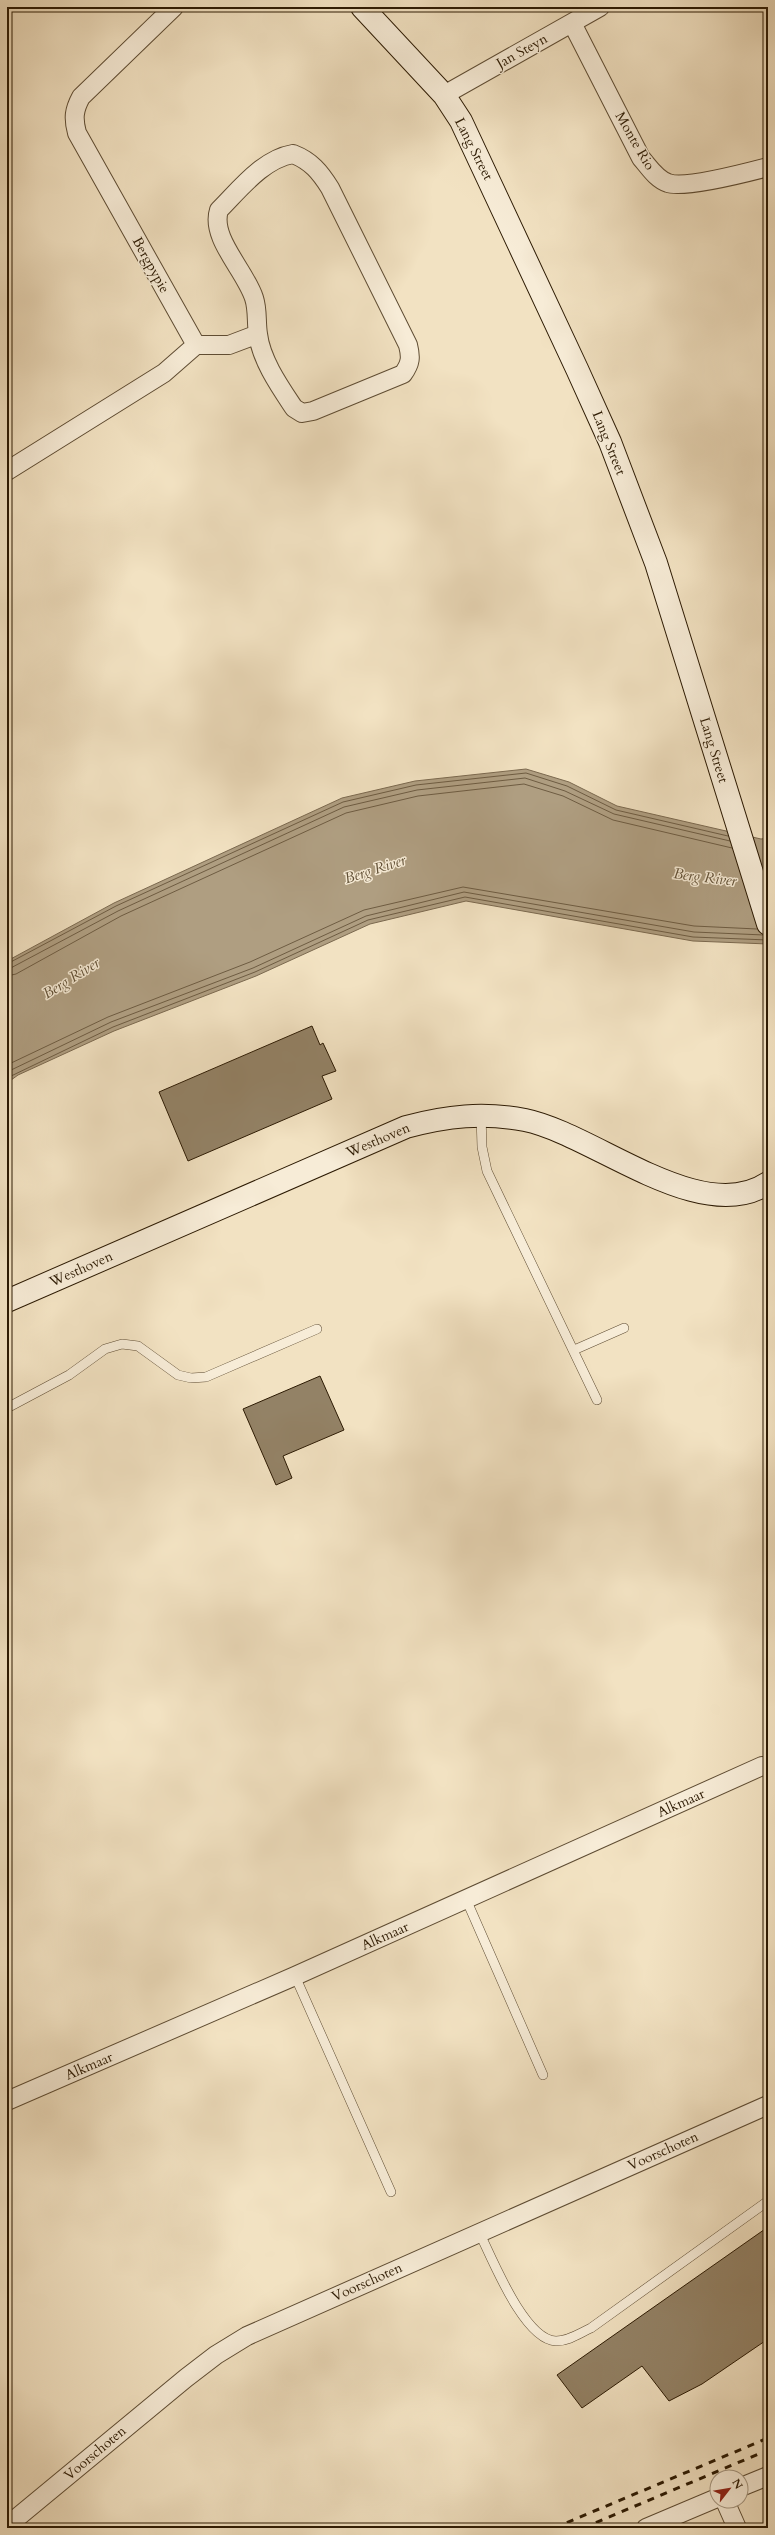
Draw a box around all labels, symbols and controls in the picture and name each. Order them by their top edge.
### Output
street label: Jan Steyn [491,29,551,74]
street label: Monte Rio [611,108,660,174]
street label: Lang Street [450,114,498,184]
street label: Bergpypie [128,234,174,296]
street label: Lang Street [587,408,631,479]
street label: Lang Street [695,715,733,786]
water label: Berg River [342,849,409,888]
water label: Berg River [672,863,739,891]
water label: Berg River [39,952,104,1003]
street label: Westhoven [342,1118,413,1162]
street label: Westhoven [45,1247,116,1292]
street label: Alkmaar [654,1784,709,1822]
street label: Alkmaar [358,1917,413,1955]
street label: Alkmaar [62,2047,117,2085]
street label: Voorschoten [625,2127,701,2175]
street label: Voorschoten [329,2258,405,2306]
street label: Voorschoten [60,2421,130,2485]
north arrow [709,2469,749,2509]
text: N [728,2476,746,2492]

